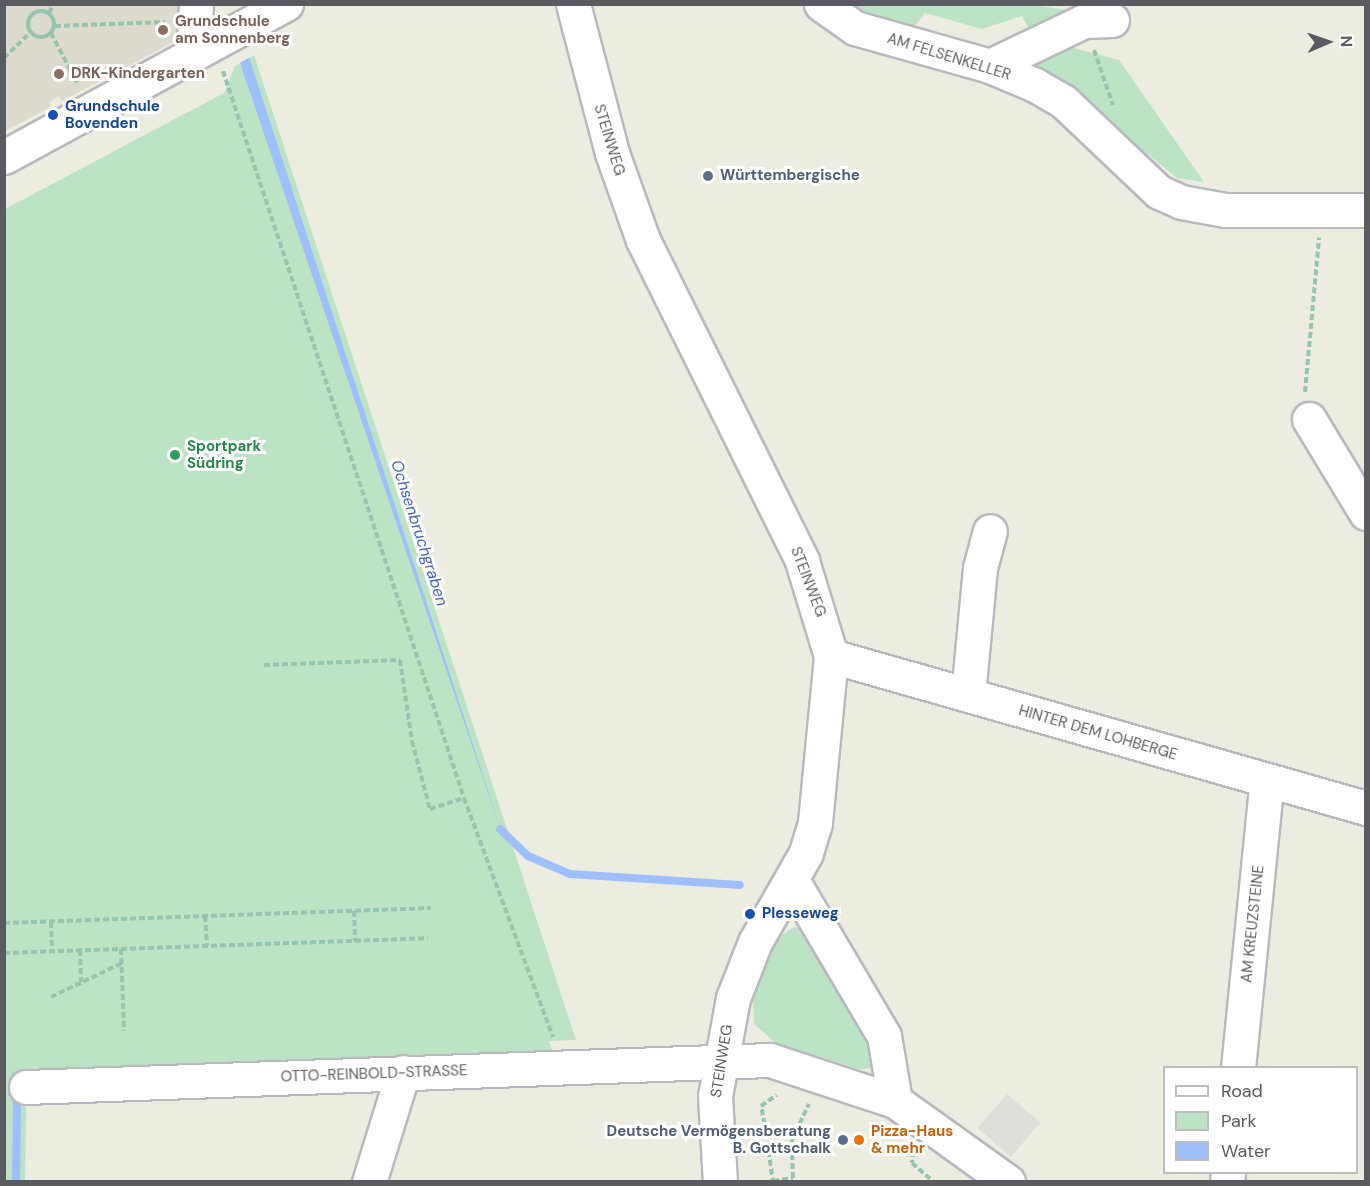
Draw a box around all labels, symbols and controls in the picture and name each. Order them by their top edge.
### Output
place label: Grundschule am Sonnenberg [175,12,290,47]
north arrow [1298,12,1358,72]
marker: Grundschule am Sonnenberg [156,23,170,37]
street label: AM FELSENKELLER [885,30,1013,84]
text: N [1336,35,1357,48]
place label: DRK-Kindergarten [71,65,205,83]
marker: DRK-Kindergarten [52,67,66,81]
place label: Grundschule Bovenden [65,97,160,132]
street label: STEINWEG [590,102,628,178]
marker: Grundschule Bovenden [46,108,60,122]
place label: Württembergische [720,167,860,185]
marker: Württembergische [701,169,715,183]
place label: Sportpark Südring [187,437,261,472]
marker: Sportpark Südring [168,448,182,462]
water label: Ochsenbruchgraben [386,458,452,608]
street label: STEINWEG [786,544,830,620]
street label: HINTER DEM LOHBERGE [1017,702,1179,764]
street label: AM KREUZSTEINE [1238,864,1268,984]
place label: Plesseweg [762,905,839,923]
marker: Plesseweg [743,907,757,921]
street label: STEINWEG [707,1023,737,1099]
street label: OTTO-REINBOLD-STRASSE [280,1062,468,1086]
legend [1163,1066,1358,1174]
text: Road [1221,1079,1263,1103]
text: Park [1221,1109,1257,1133]
place label: Deutsche Vermögensberatung B. Gottschalk [607,1122,831,1157]
place label: Pizza-Haus & mehr [871,1122,953,1157]
marker: Deutsche Vermögensberatung B. Gottschalk [836,1133,850,1147]
marker: Pizza-Haus & mehr [852,1133,866,1147]
text: Water [1221,1139,1271,1163]

